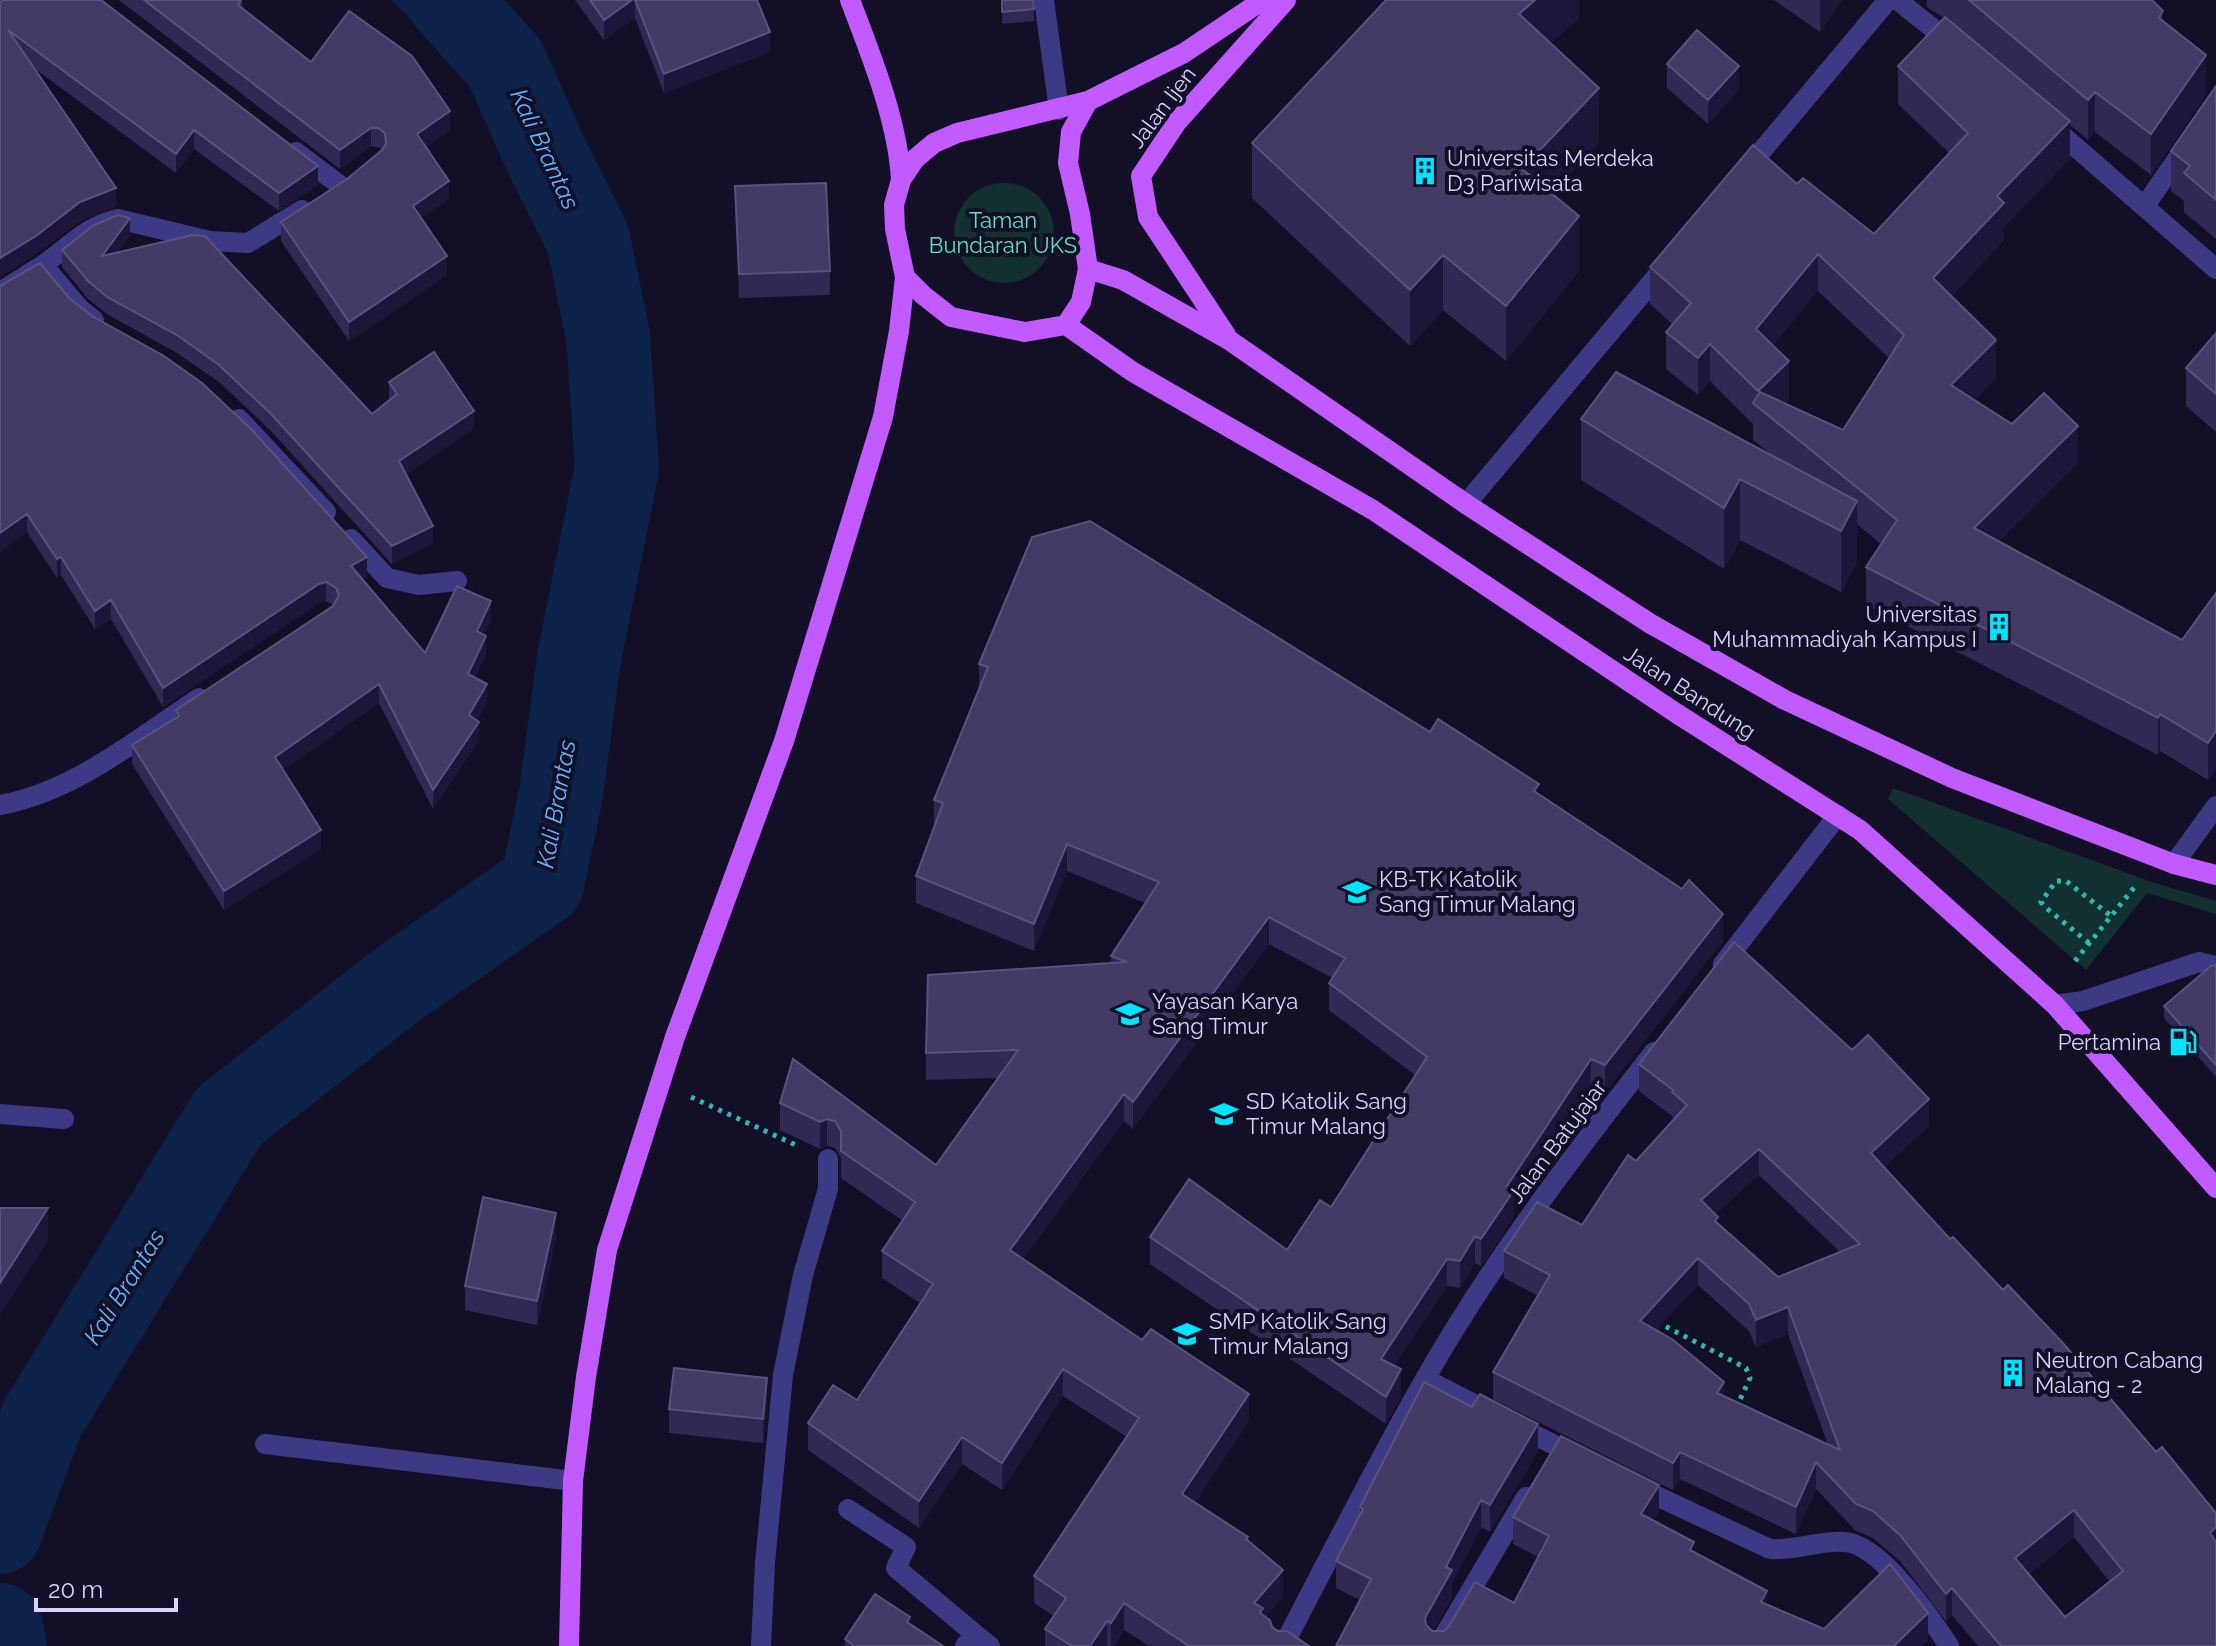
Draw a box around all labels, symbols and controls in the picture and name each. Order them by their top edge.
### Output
street label: Jalan Ijen [1123,61,1201,153]
water label: Kali Brantas [504,84,586,214]
place label: Universitas Merdeka D3 Pariwisata [1447,145,1654,196]
building icon: Universitas Merdeka D3 Pariwisata [1410,156,1440,186]
park label: Taman Bundaran UKS [929,207,1077,258]
place label: Universitas Muhammadiyah Kampus I [1712,601,1977,652]
building icon: Universitas Muhammadiyah Kampus I [1984,612,2014,642]
street label: Jalan Bandung [1619,640,1761,744]
water label: Kali Brantas [530,738,582,870]
place label: KB-TK Katolik Sang Timur Malang [1379,866,1576,917]
school or university icon: KB-TK Katolik Sang Timur Malang [1342,877,1372,907]
place label: Yayasan Karya Sang Timur [1152,988,1298,1039]
school or university icon: Yayasan Karya Sang Timur [1115,999,1145,1029]
fuel station icon: Pertamina [2168,1027,2198,1057]
place label: Pertamina [2058,1029,2161,1055]
street label: Jalan Batujajar [1502,1074,1612,1208]
place label: SD Katolik Sang Timur Malang [1246,1088,1407,1139]
school or university icon: SD Katolik Sang Timur Malang [1209,1099,1239,1129]
water label: Kali Brantas [77,1224,171,1350]
place label: SMP Katolik Sang Timur Malang [1209,1308,1387,1359]
school or university icon: SMP Katolik Sang Timur Malang [1172,1319,1202,1349]
place label: Neutron Cabang Malang - 2 [2035,1347,2203,1398]
building icon: Neutron Cabang Malang - 2 [1998,1358,2028,1388]
scale bar [36,1562,176,1612]
text: 20 m [48,1575,103,1604]

